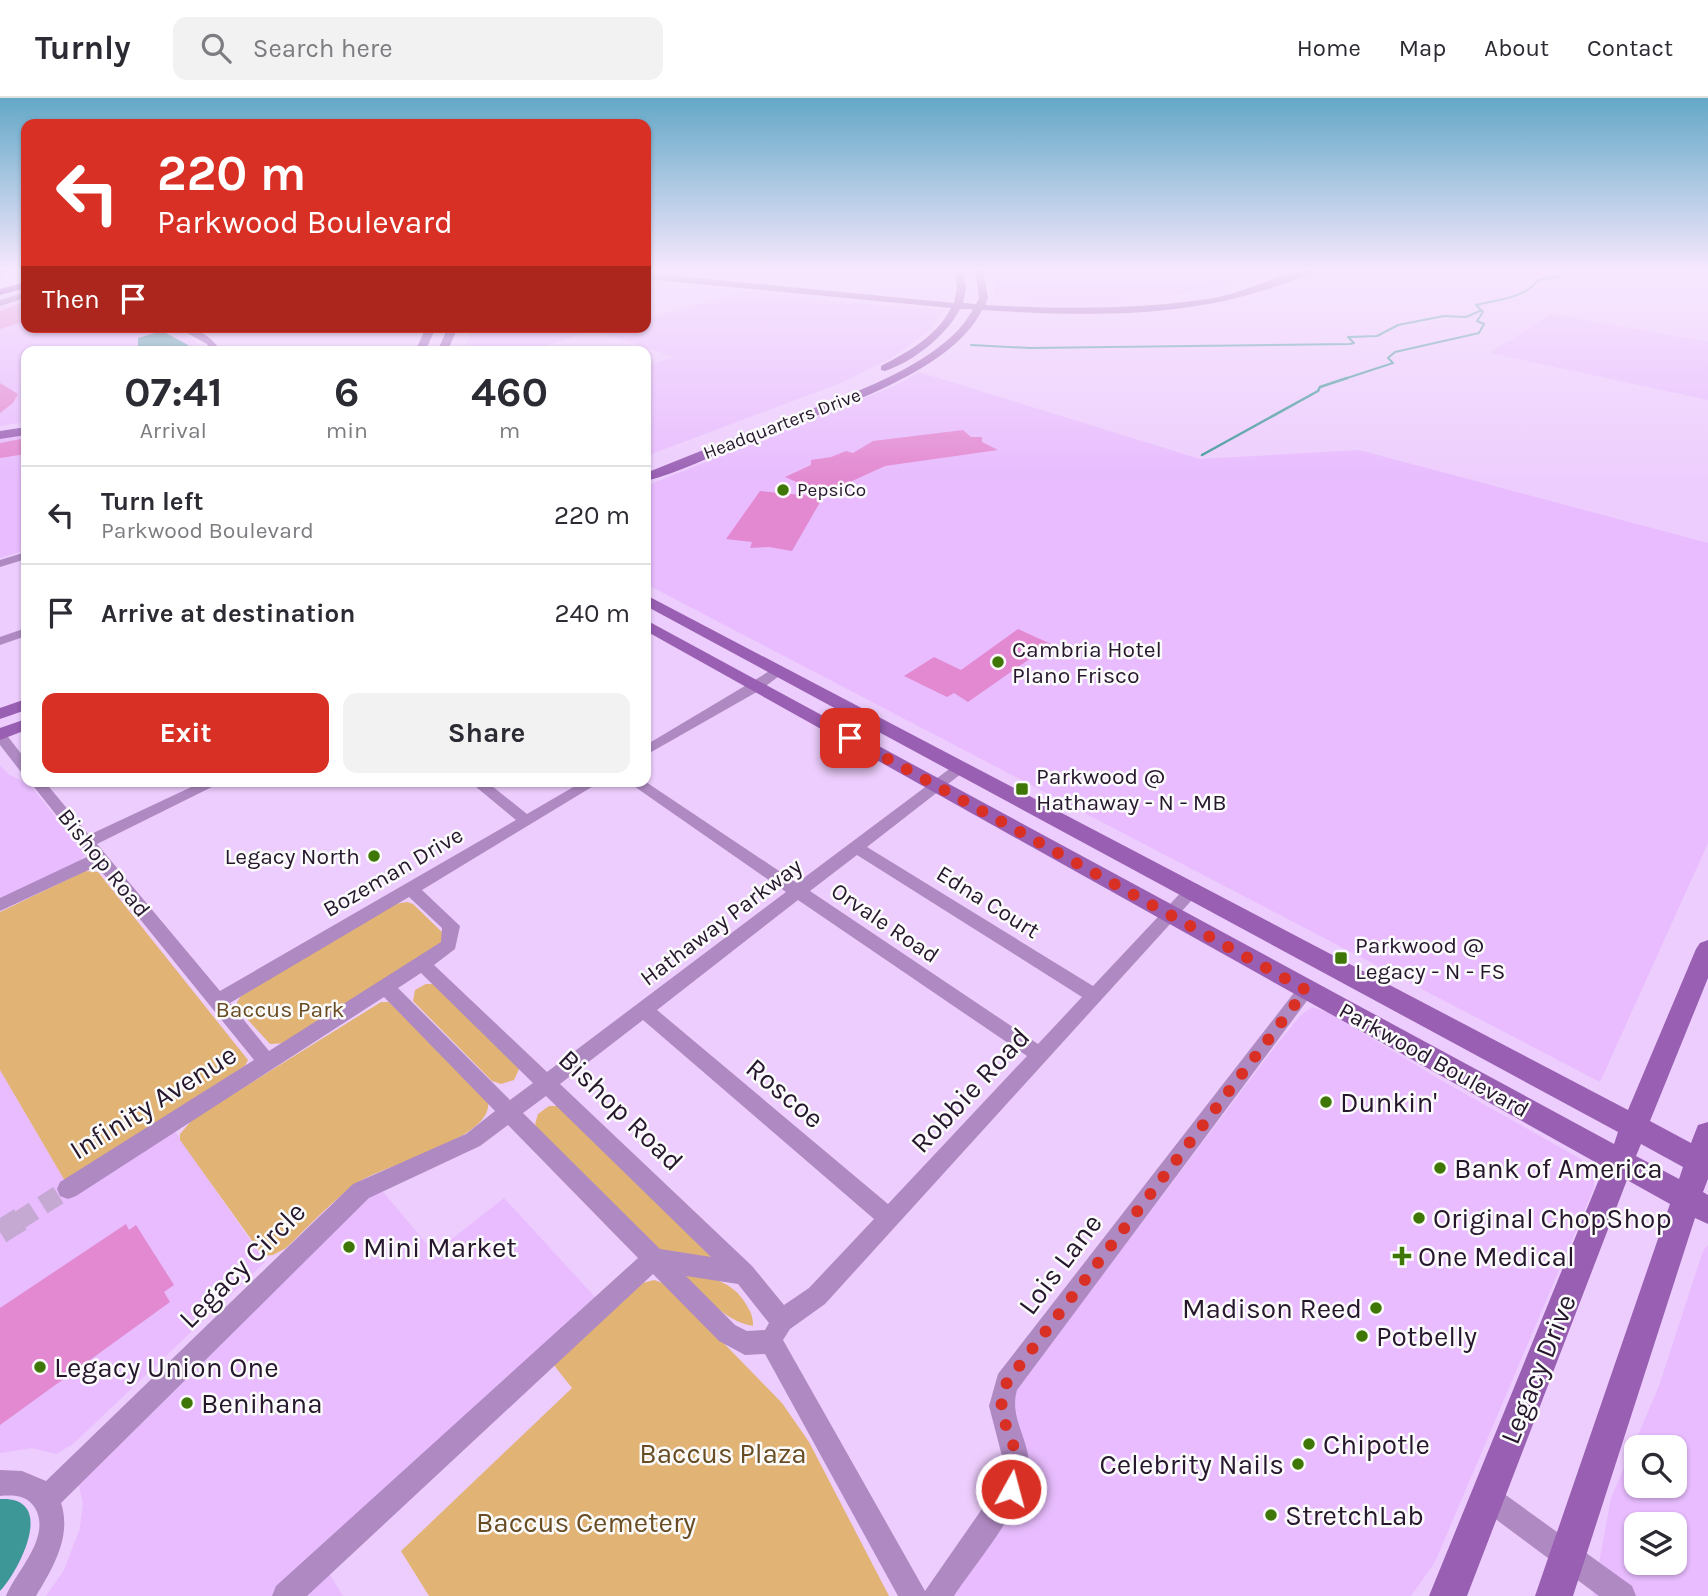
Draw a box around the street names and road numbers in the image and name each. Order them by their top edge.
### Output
street label: Headquarters Drive [700,384,864,464]
street label: Bishop Road [52,803,156,923]
street label: Bozeman Drive [318,821,468,923]
street label: Hathaway Parkway [635,852,807,992]
street label: Edna Court [932,860,1045,944]
street label: Orvale Road [826,877,944,969]
street label: Parkwood Boulevard [1334,997,1534,1123]
street label: Robbie Road [904,1020,1036,1160]
street label: Infinity Avenue [64,1038,242,1166]
street label: Bishop Road [552,1043,690,1177]
street label: Roscoe [739,1051,831,1135]
street label: Legacy Circle [172,1195,312,1335]
street label: Lois Lane [1011,1207,1109,1321]
street label: Legacy Drive [1493,1289,1583,1449]

